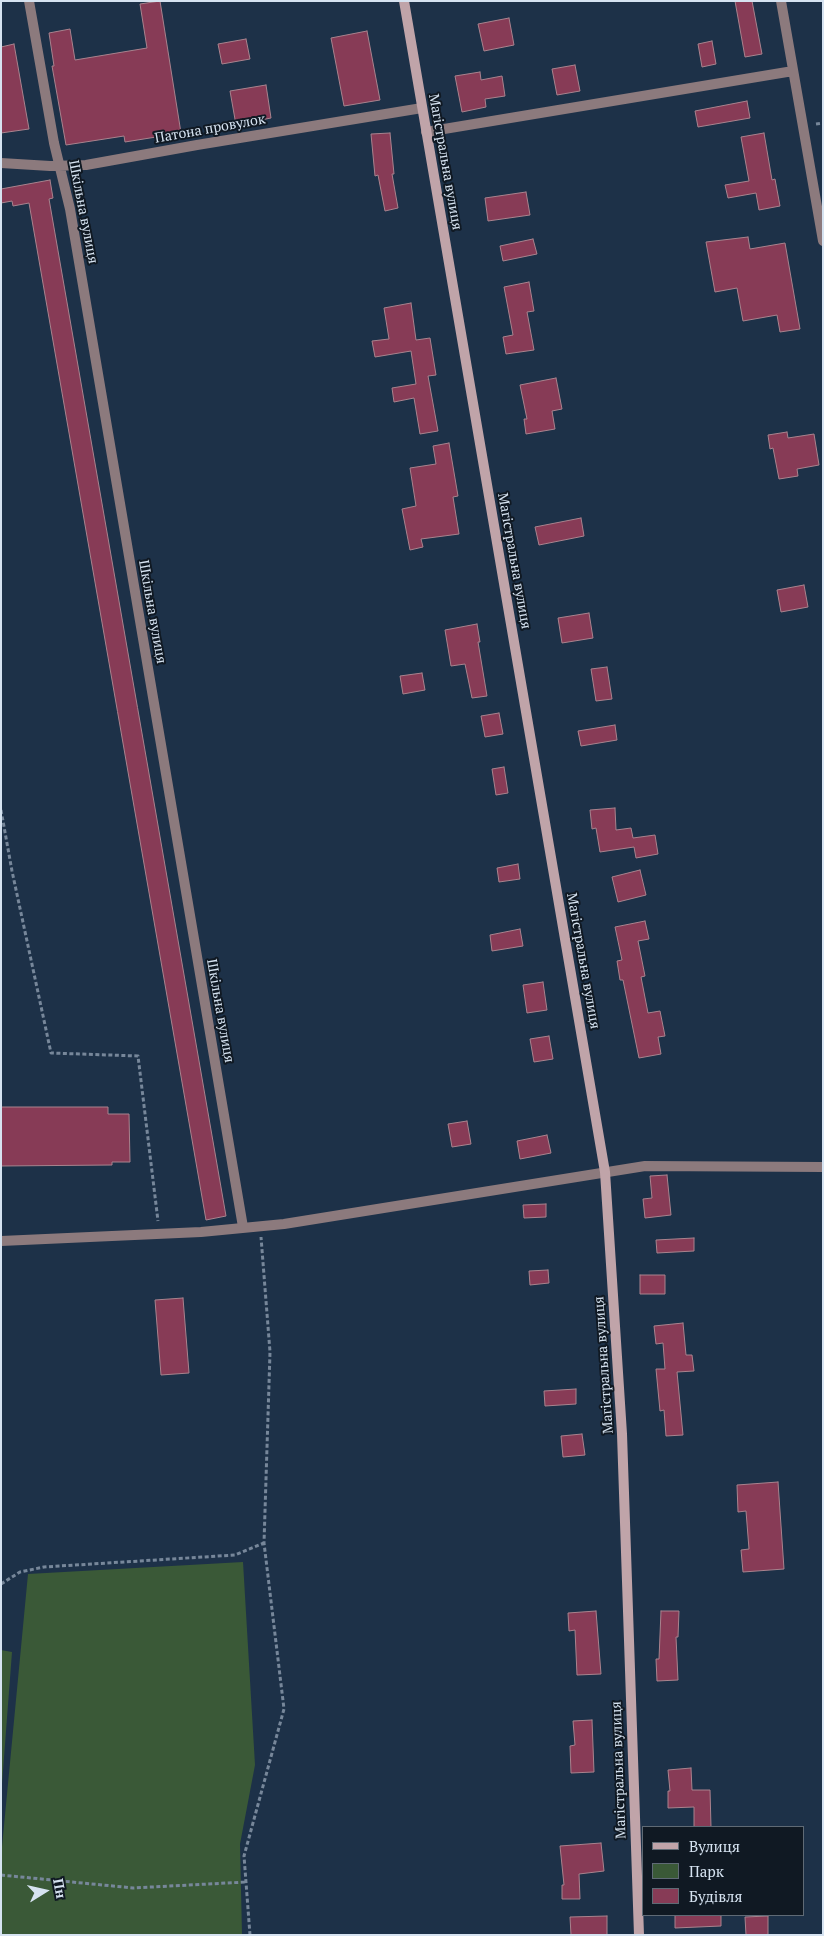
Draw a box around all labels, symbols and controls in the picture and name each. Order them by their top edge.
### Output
street label: Магістральна вулиця [425,93,465,231]
street label: Патона провулок [153,111,267,147]
street label: Шкільна вулиця [65,159,101,265]
street label: Магістральна вулиця [494,492,534,630]
street label: Шкільна вулиця [135,559,169,665]
street label: Магістральна вулиця [563,892,603,1030]
street label: Шкільна вулиця [203,958,237,1064]
street label: Магістральна вулиця [591,1296,617,1434]
street label: Магістральна вулиця [608,1701,630,1839]
legend [642,1826,804,1916]
text: Вулиця [689,1836,740,1856]
text: Парк [689,1861,724,1881]
north arrow [20,1866,70,1916]
text: Пн [49,1877,71,1900]
text: Будівля [689,1886,742,1906]

